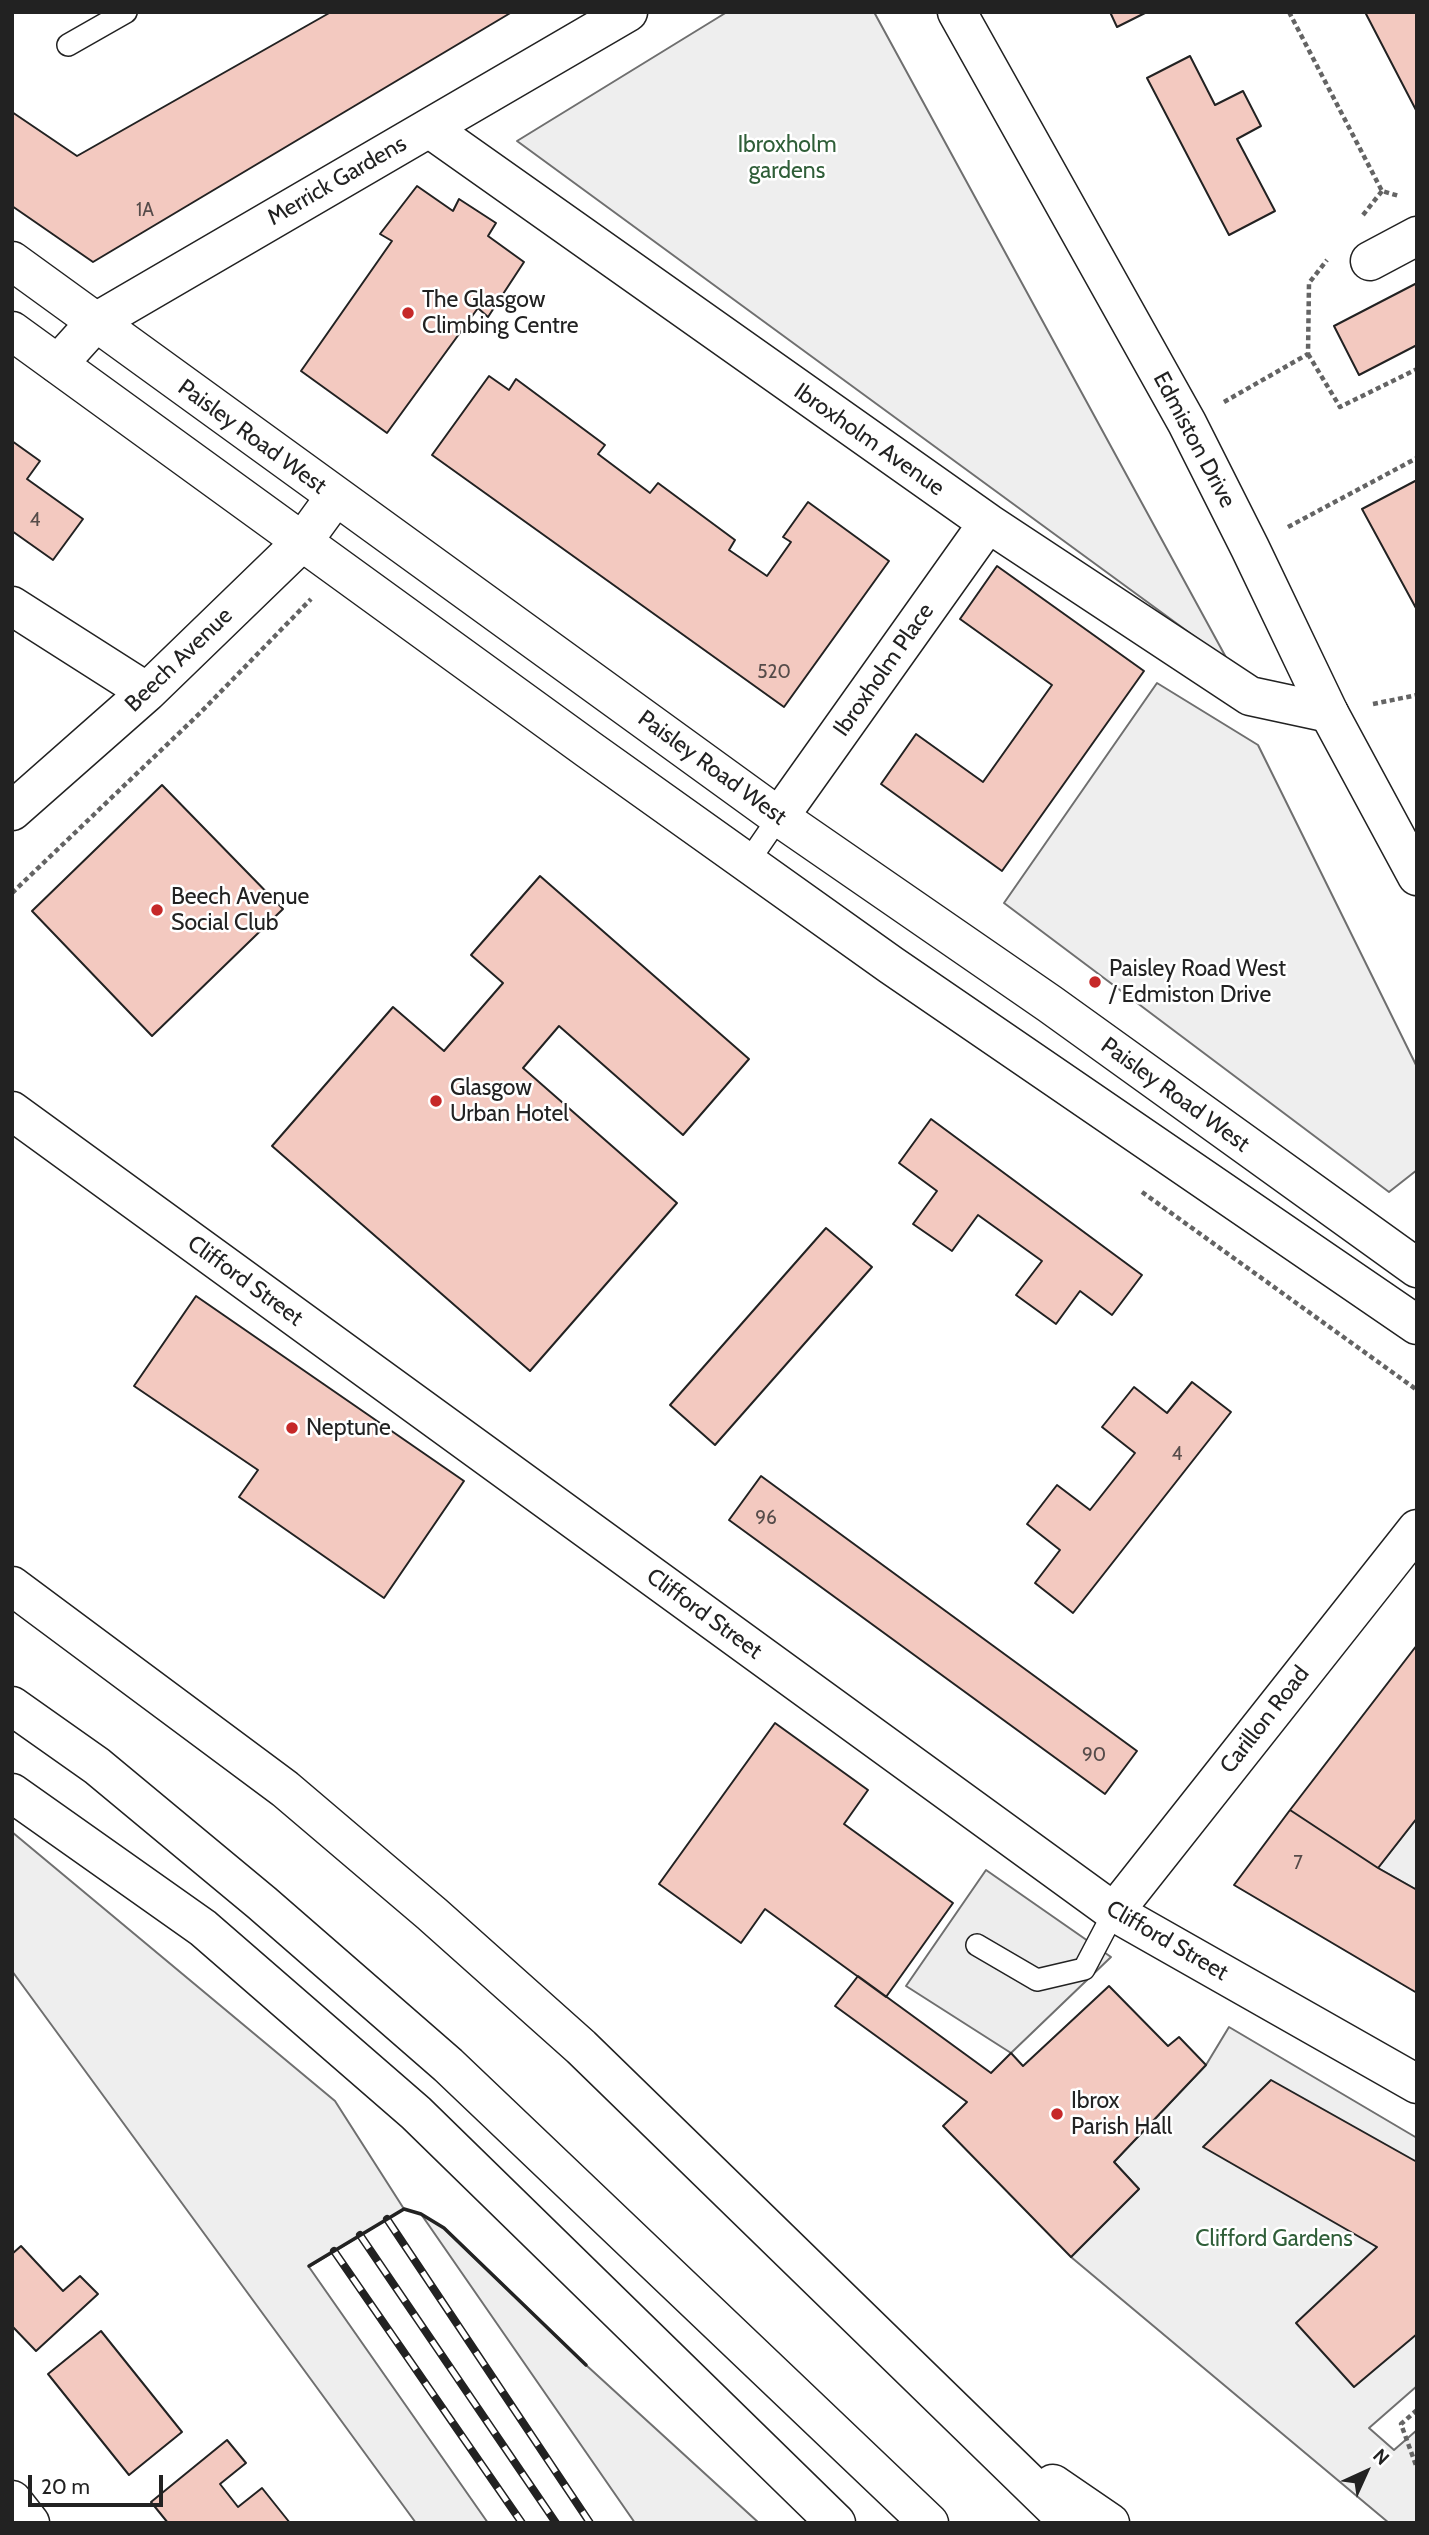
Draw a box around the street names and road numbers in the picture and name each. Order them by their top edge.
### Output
street label: Merrick Gardens [263,130,411,232]
street label: Edmiston Drive [1147,367,1241,513]
street label: Paisley Road West [172,374,332,500]
street label: Ibroxholm Avenue [788,378,950,502]
street label: Ibroxholm Place [828,598,940,742]
street label: Beech Avenue [120,602,238,718]
street label: Paisley Road West [632,705,792,831]
street label: Paisley Road West [1095,1032,1255,1158]
street label: Clifford Street [182,1230,308,1332]
street label: Clifford Street [641,1563,767,1665]
street label: Carillon Road [1215,1661,1315,1779]
street label: Clifford Street [1101,1895,1233,1987]

